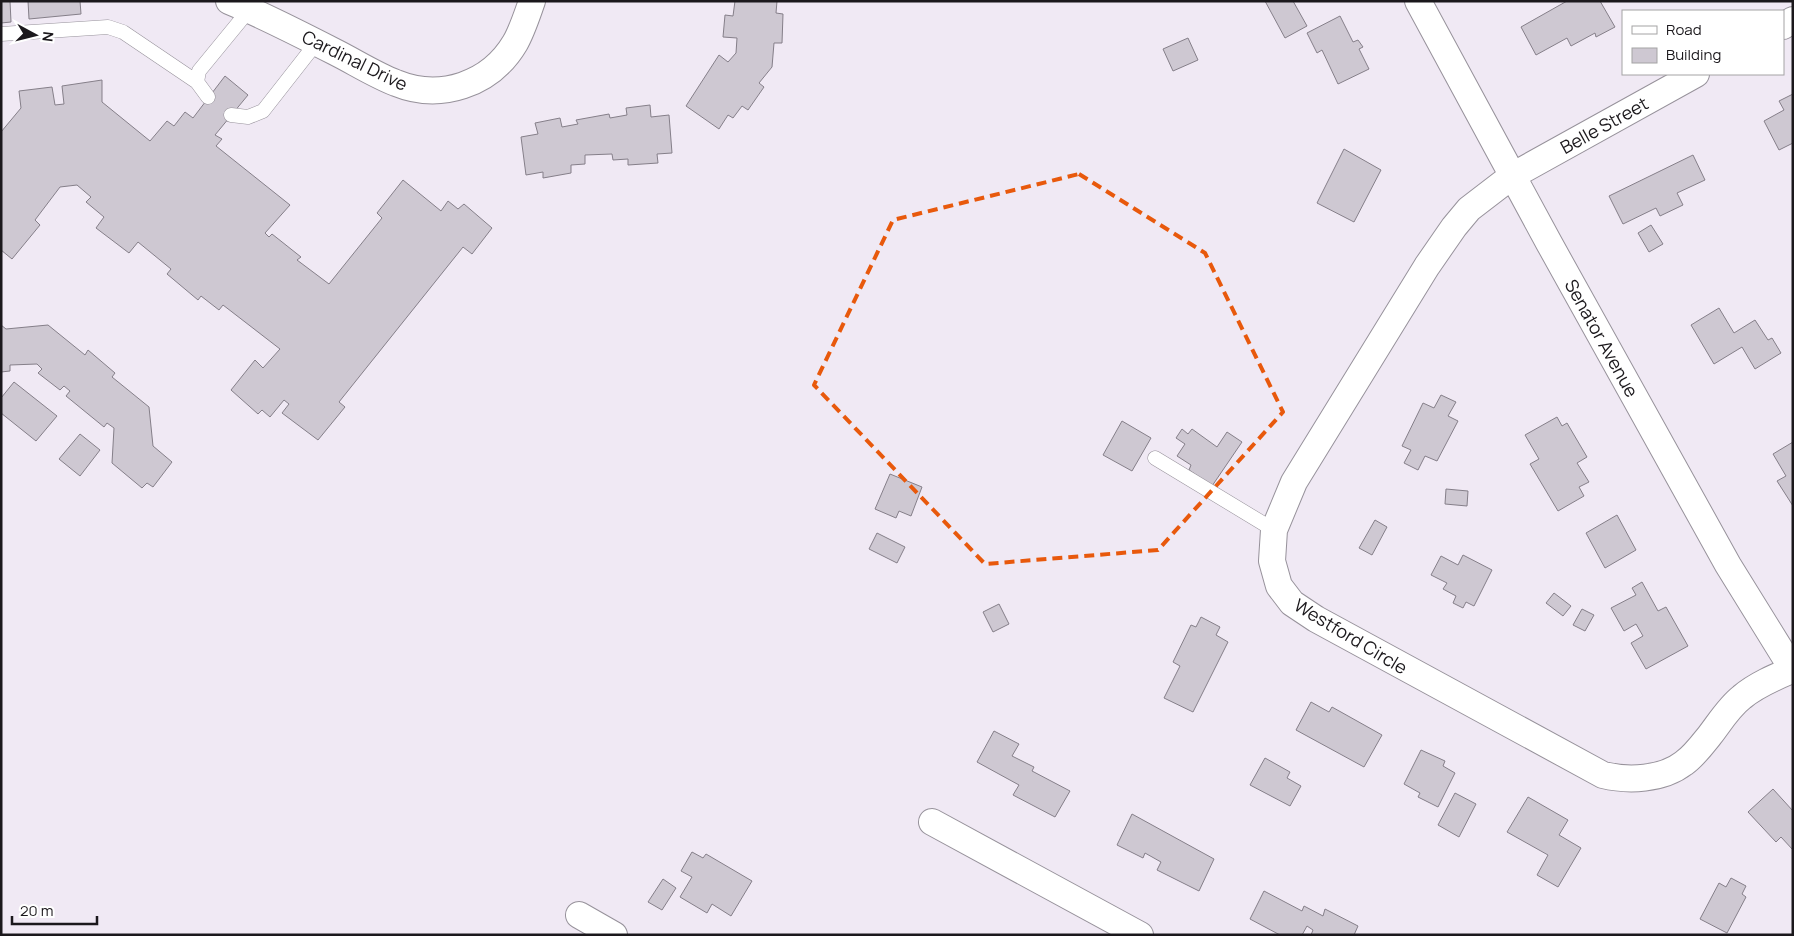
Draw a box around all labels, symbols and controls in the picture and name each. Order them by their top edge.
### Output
north arrow [10,10,60,60]
legend [1622,10,1784,75]
text: Road [1666,19,1702,40]
street label: Cardinal Drive [298,24,412,96]
text: N [38,30,58,43]
text: Building [1666,44,1721,65]
street label: Belle Street [1556,91,1652,159]
street label: Senator Avenue [1560,275,1644,401]
street label: Westford Circle [1290,593,1412,679]
scale bar [12,894,98,926]
text: 20 m [20,900,53,921]

